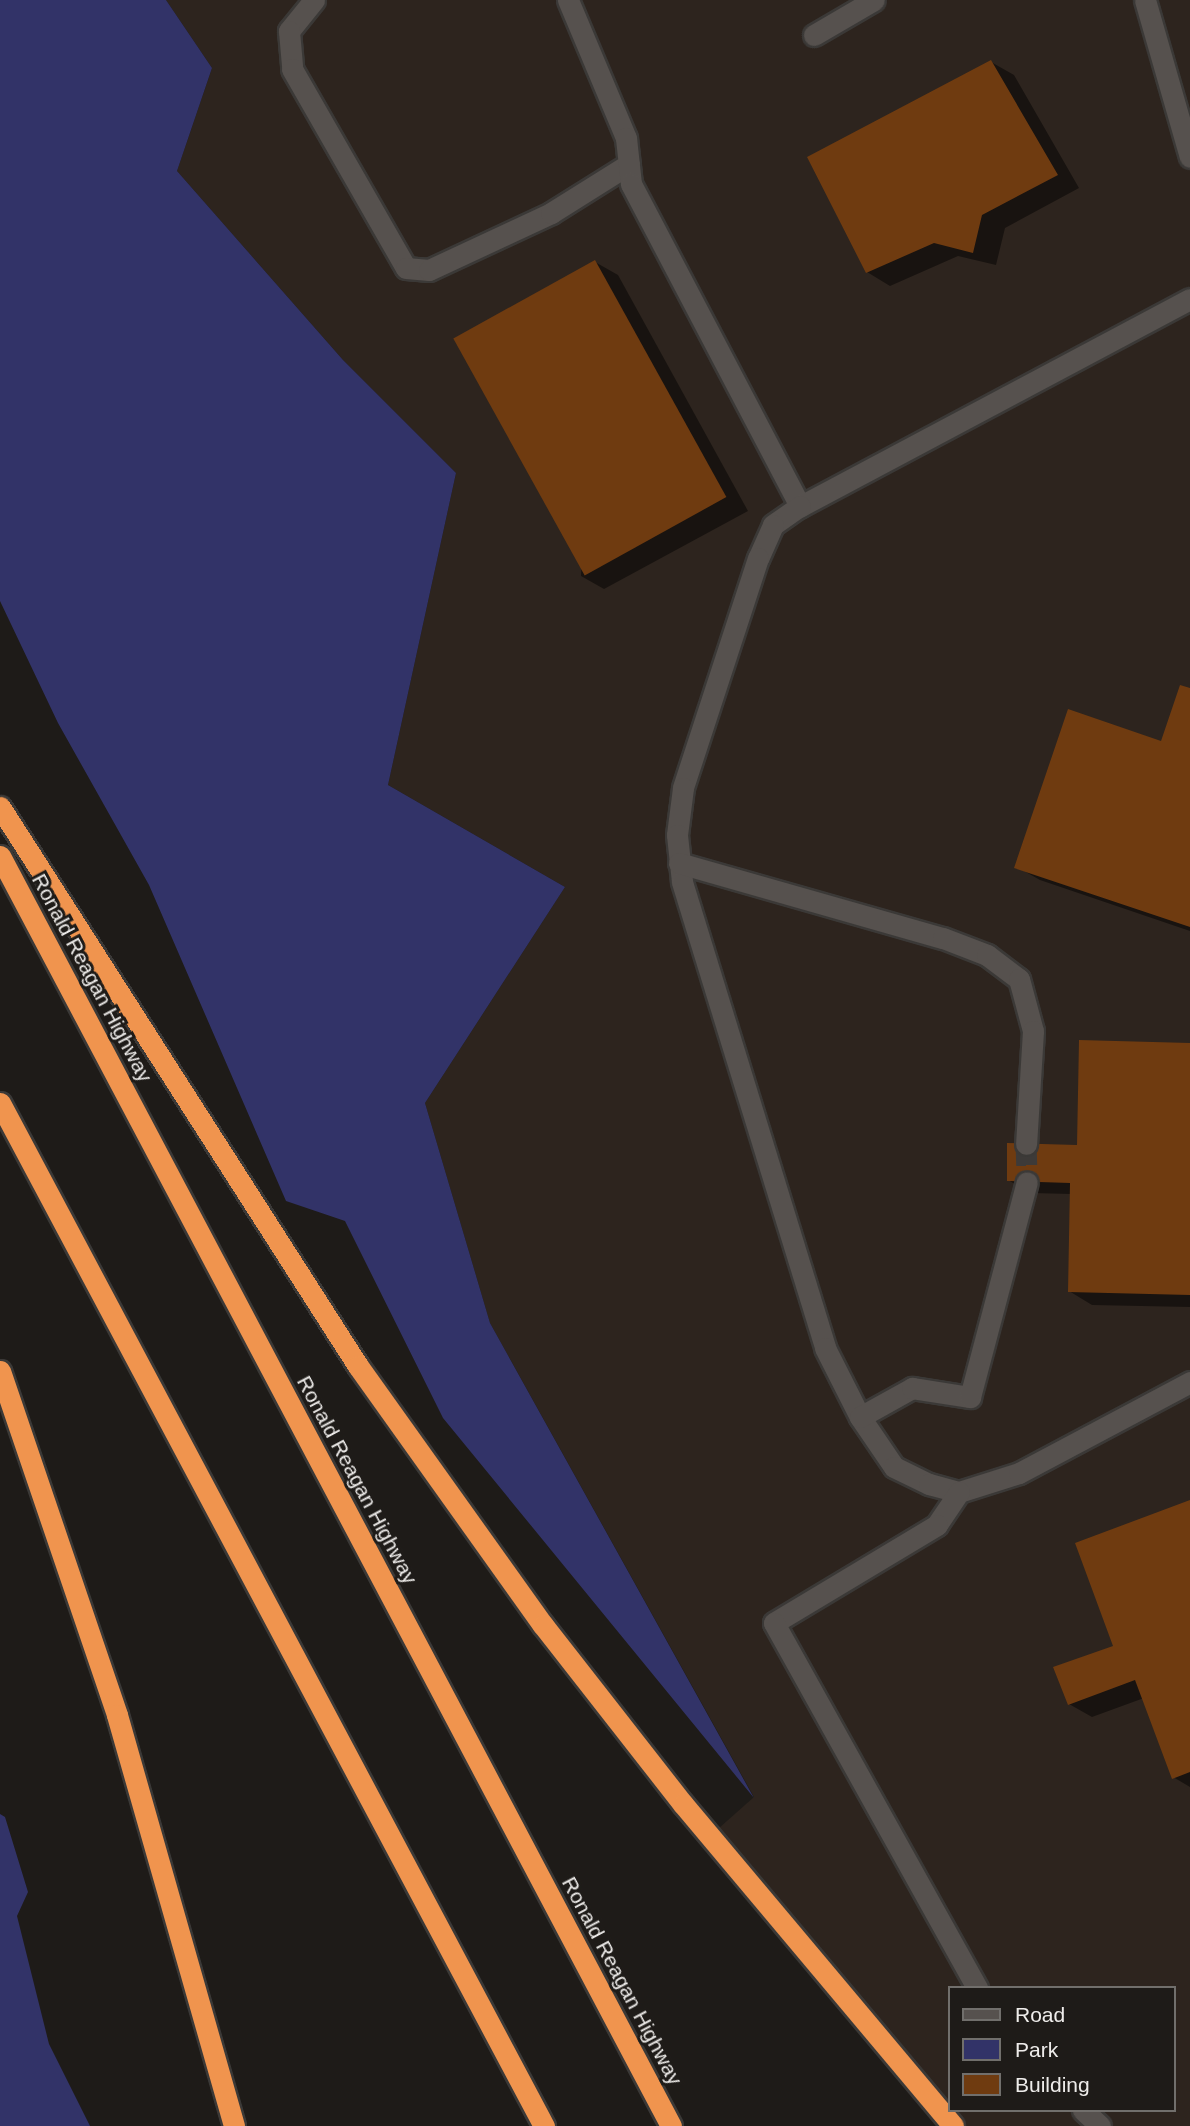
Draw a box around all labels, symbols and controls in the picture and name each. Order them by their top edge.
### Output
street label: Ronald Reagan Highway [26,870,158,1086]
street label: Ronald Reagan Highway [291,1372,423,1588]
street label: Ronald Reagan Highway [556,1873,688,2089]
legend [948,1986,1176,2112]
text: Road [1015,2003,1065,2026]
text: Park [1015,2038,1058,2061]
text: Building [1015,2073,1090,2096]

